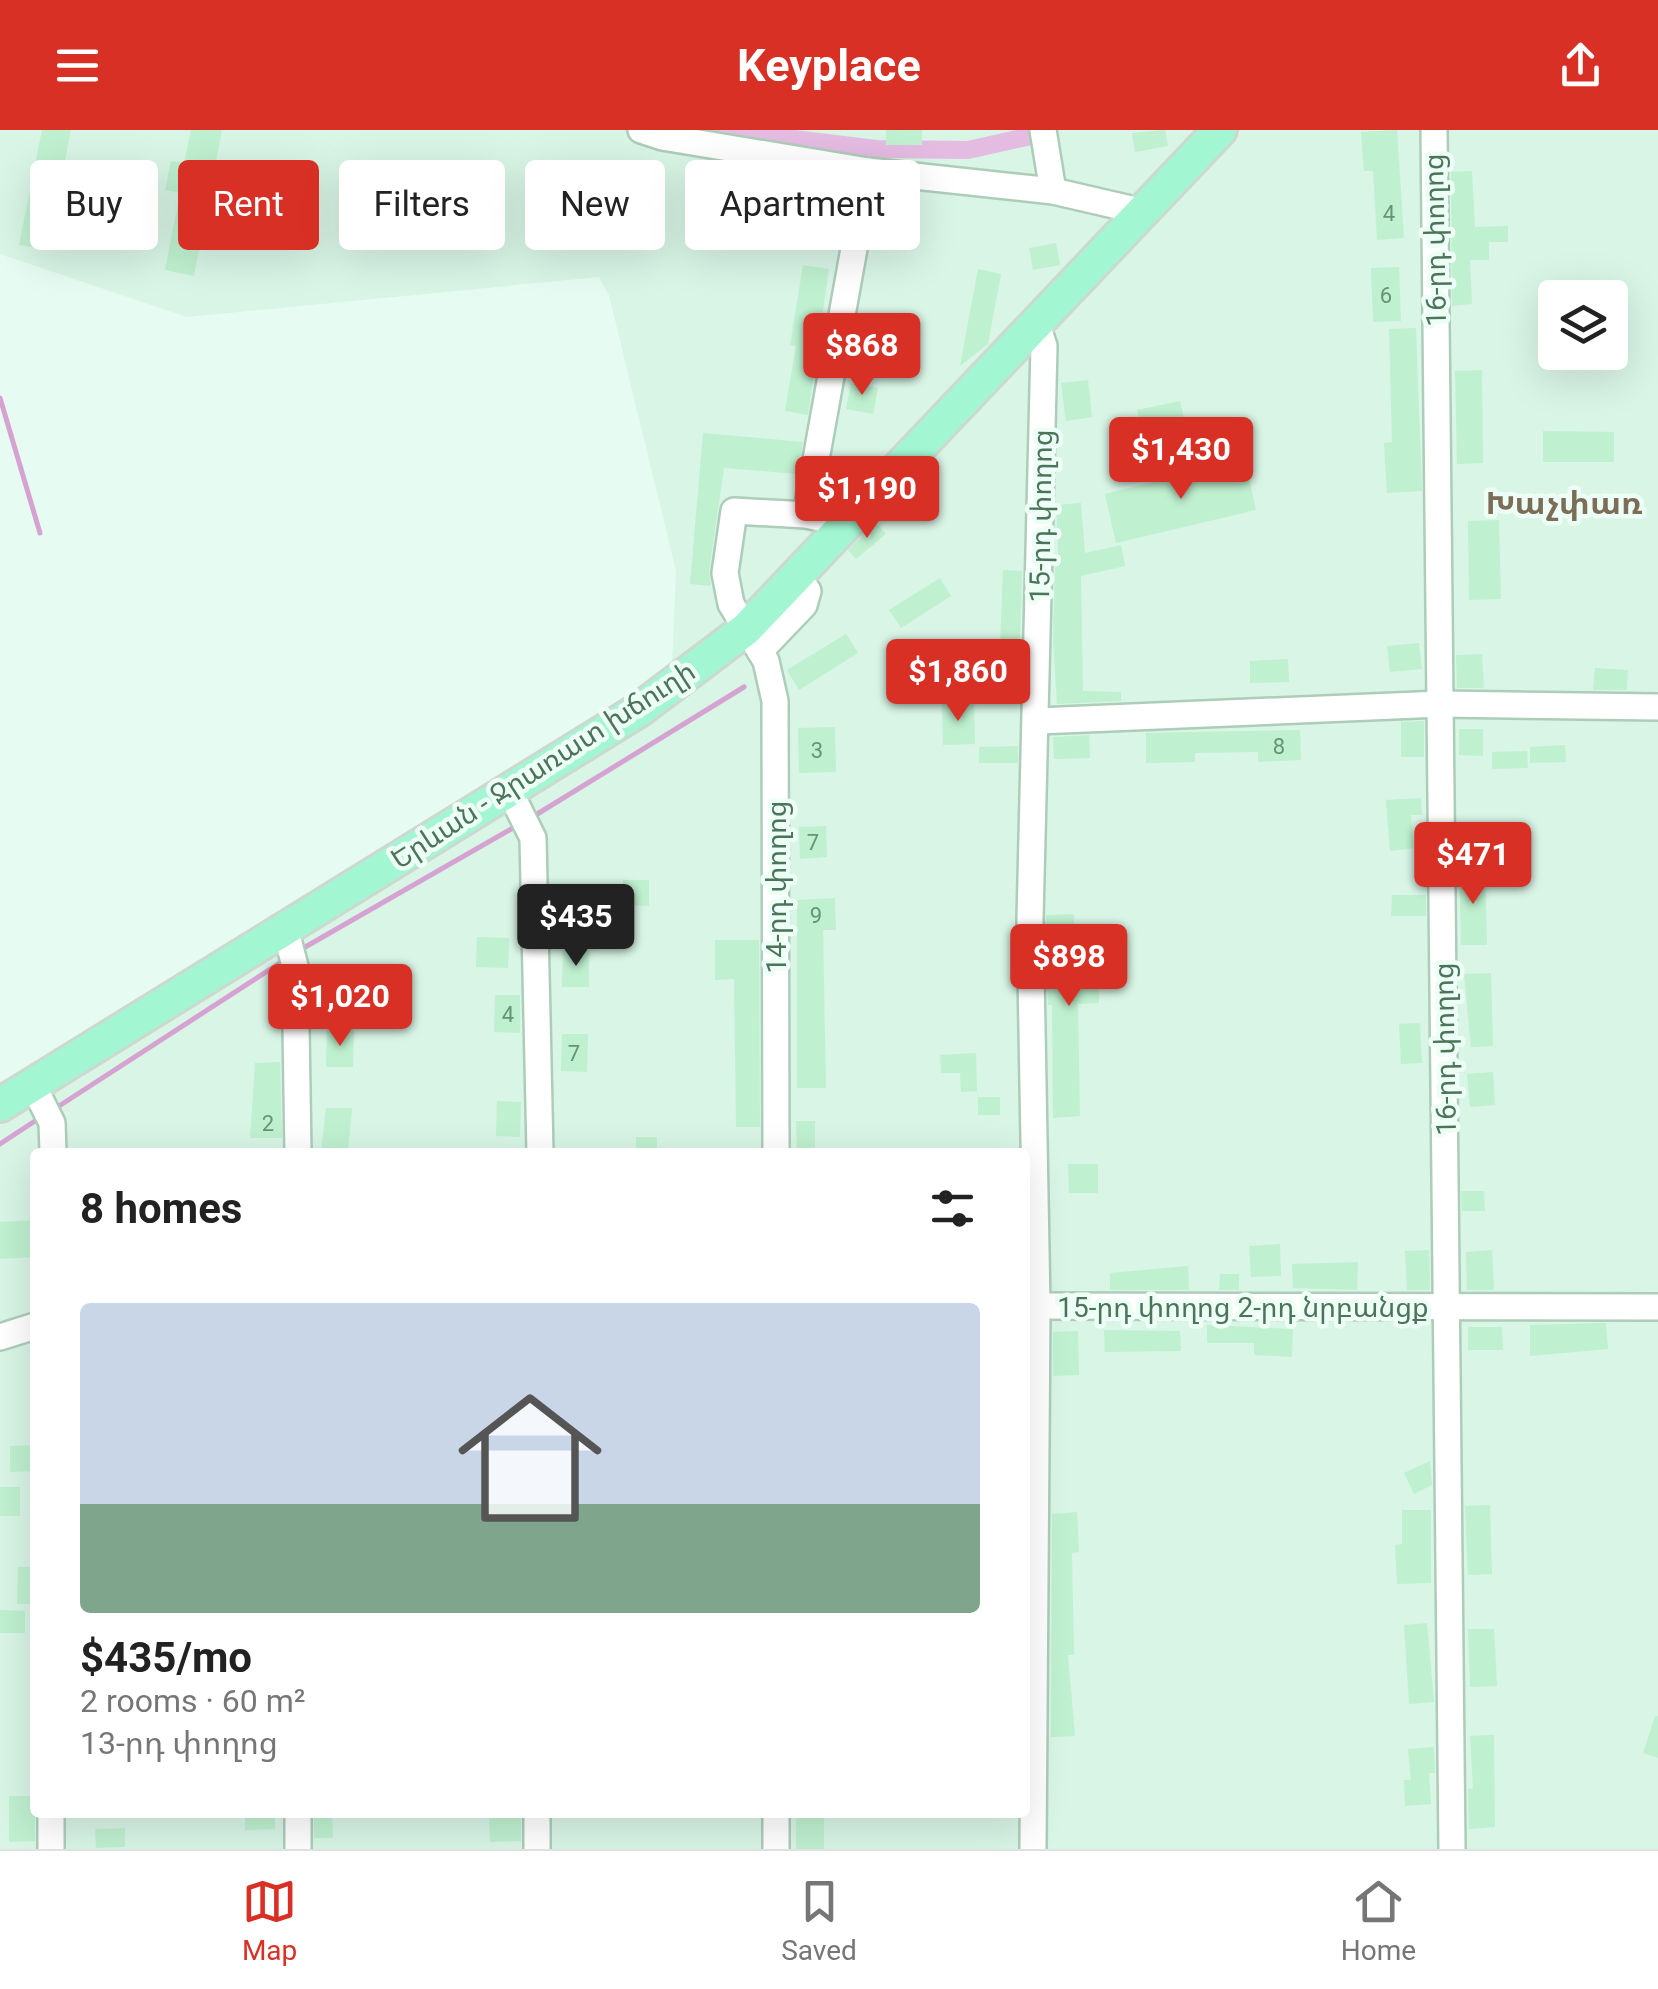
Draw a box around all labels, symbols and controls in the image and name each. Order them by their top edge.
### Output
icon: menu [50,38,105,93]
icon: share [1553,38,1608,93]
text: Keyplace [737,39,921,92]
street label: 16-րդ փողոց [1417,153,1453,327]
chip: Buy [30,160,158,250]
chip: Rent [178,160,319,250]
chip: Filters [339,160,505,250]
chip: New [525,160,665,250]
chip: Apartment [685,160,920,250]
house number: 4 [1383,201,1395,226]
map controls [1538,280,1628,370]
button: layers [1538,280,1628,370]
house number: 6 [1380,283,1392,308]
pin: $868 [803,313,921,398]
text: $868 [825,326,899,364]
pin: $1,430 [1100,417,1262,502]
street label: 15-րդ փողոց [1023,429,1059,603]
text: $1,430 [1131,430,1231,468]
pin: $1,190 [786,456,948,541]
text: $1,190 [817,469,917,507]
district label: Խաչփառ [1485,484,1643,522]
pin: $1,860 [877,639,1039,724]
text: $1,860 [908,652,1008,690]
street label: Երևան - Ջրառատ խճուղի [385,654,701,876]
house number: 8 [1273,734,1285,759]
house number: 3 [811,738,823,763]
street label: 14-րդ փողոց [760,800,793,974]
pin: $471 [1414,822,1532,907]
house number: 7 [807,830,819,855]
text: $471 [1436,835,1510,873]
pin: $435 [517,884,635,969]
text: $435 [539,897,613,935]
house number: 9 [810,903,822,928]
pin: $898 [1010,924,1128,1009]
text: $898 [1032,937,1106,975]
street label: 16-րդ փողոց [1427,962,1463,1136]
pin: $1,020 [259,964,421,1049]
text: $1,020 [290,977,390,1015]
house number: 4 [502,1002,514,1027]
house number: 7 [568,1041,580,1066]
house number: 2 [262,1111,274,1136]
icon: filters [925,1181,980,1236]
text: 8 homes [80,1184,242,1233]
street label: 15-րդ փողոց 2-րդ նրբանցք [1057,1291,1429,1324]
icon: home [440,1368,620,1548]
text: $435/mo [80,1633,252,1682]
text: 2 rooms · 60 m² [80,1682,305,1720]
text: 13-րդ փողոց [80,1724,278,1762]
tab: Map [242,1874,297,1967]
tab: Saved [781,1874,857,1967]
tab: Home [1341,1874,1416,1967]

